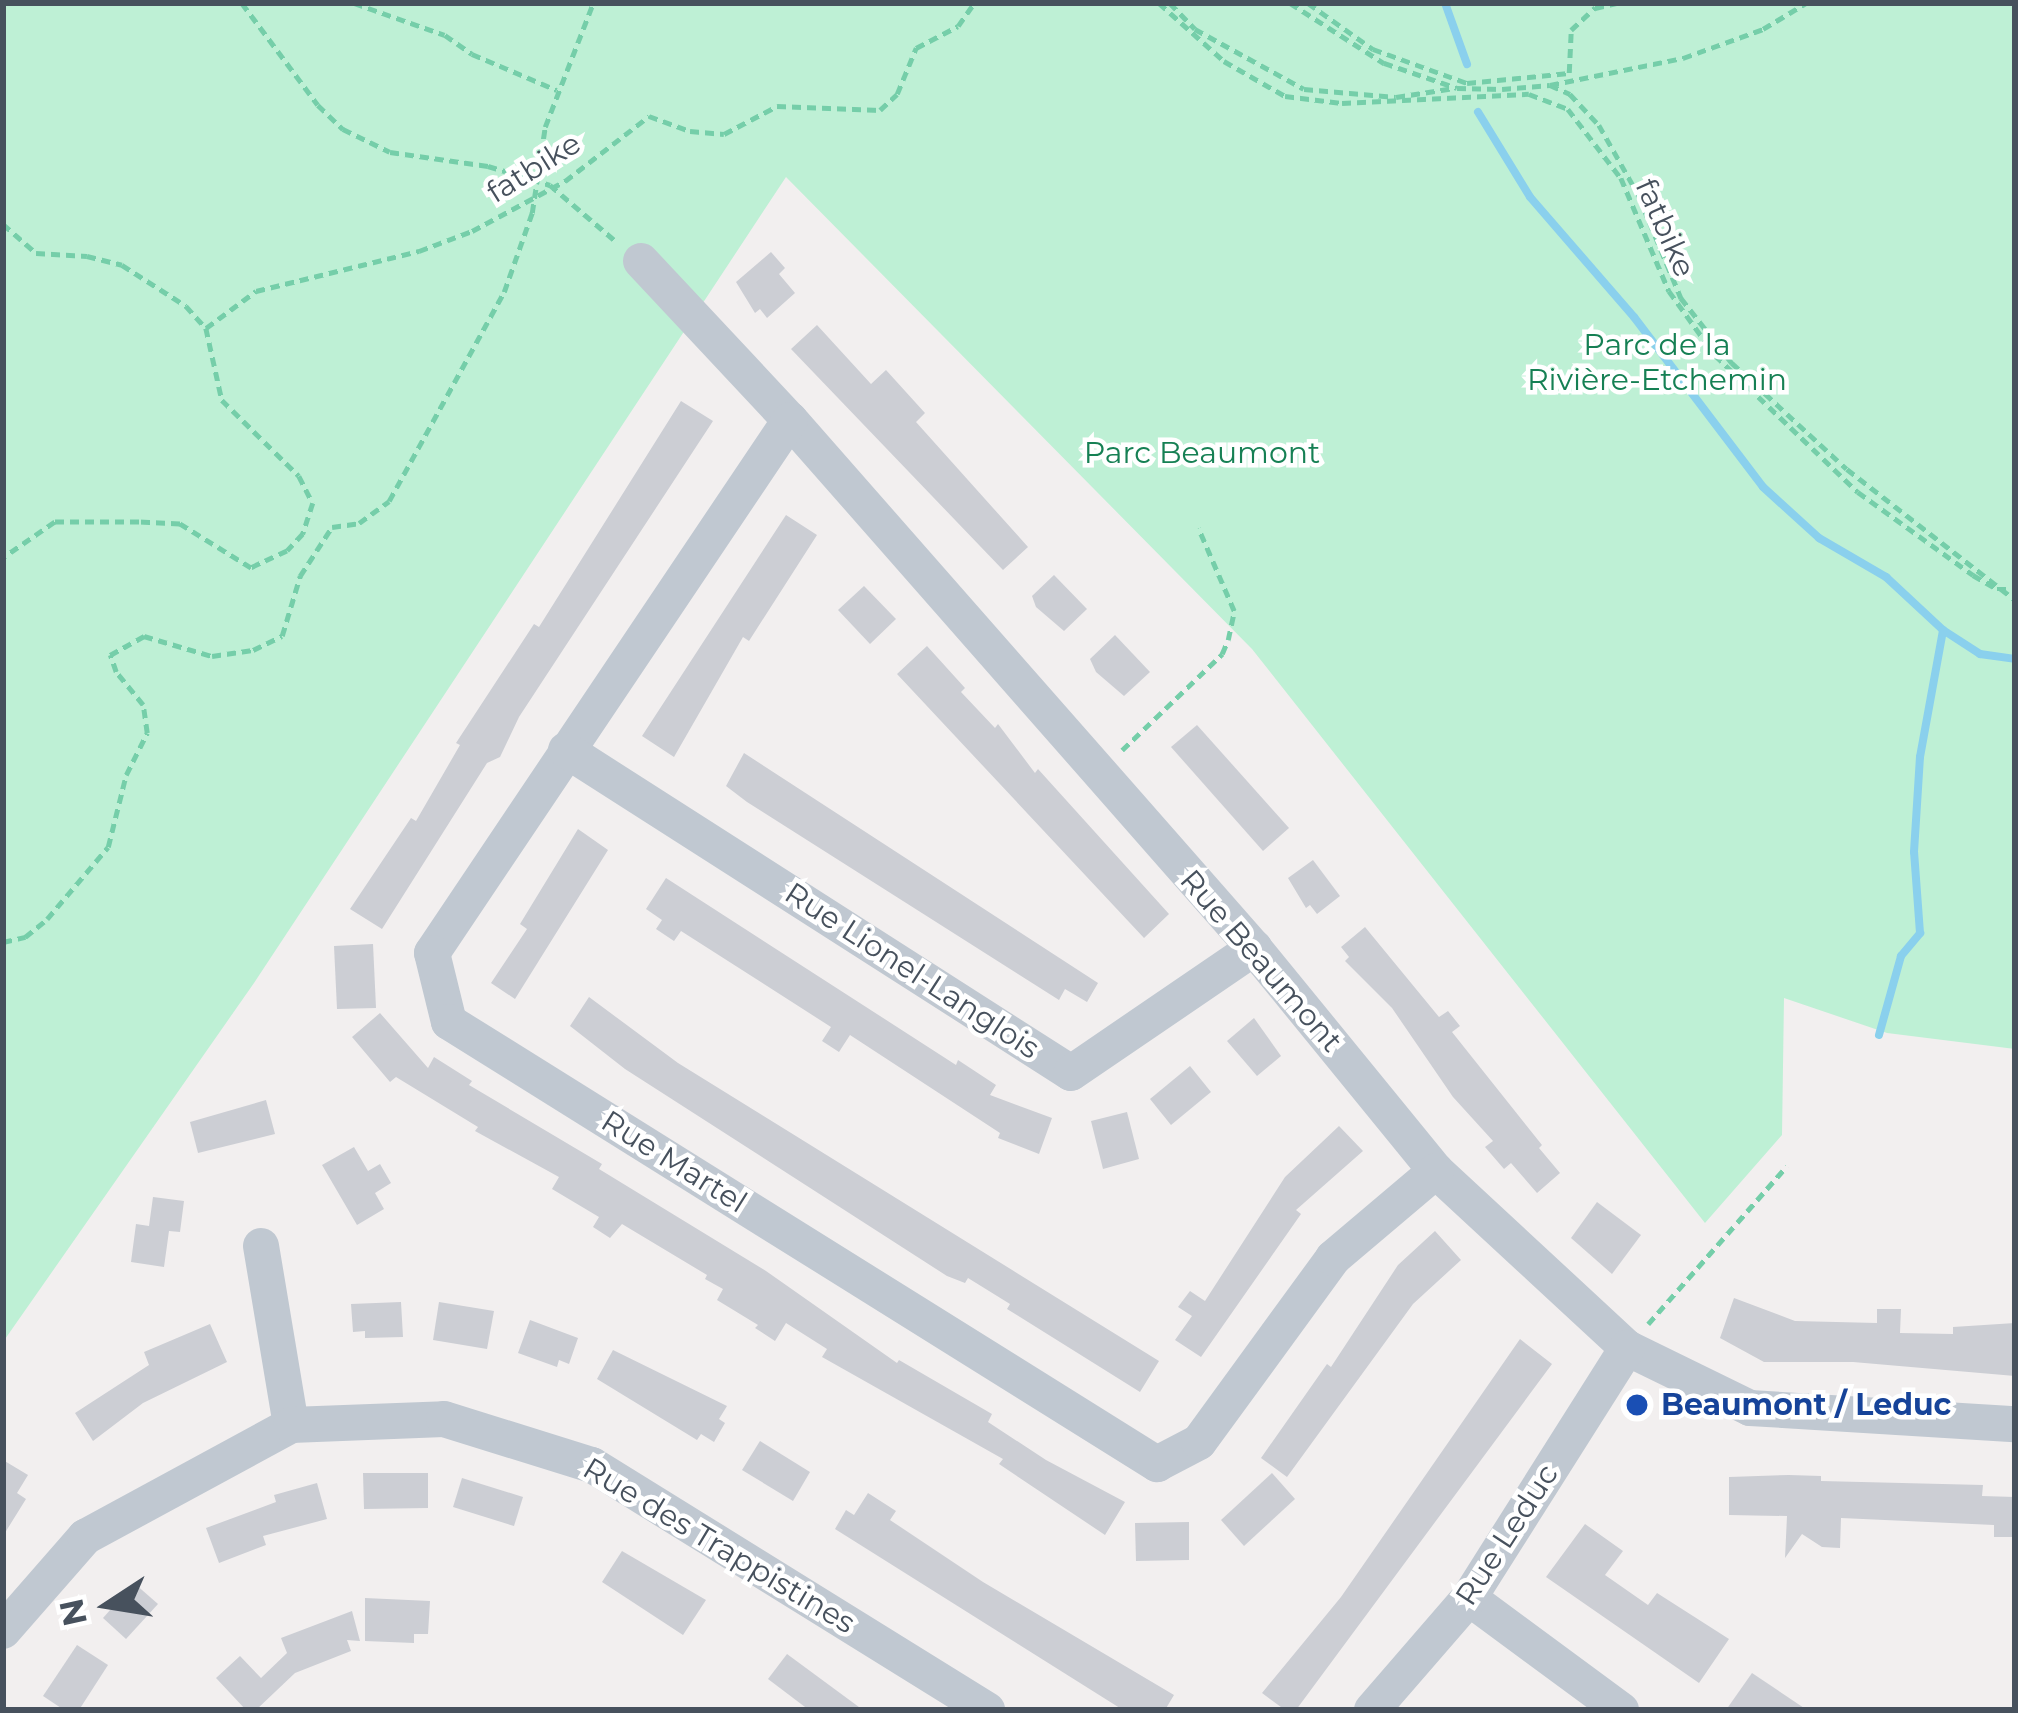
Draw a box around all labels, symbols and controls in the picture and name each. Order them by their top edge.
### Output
street label: fatbike [481,125,587,211]
street label: fatbike [1627,173,1703,283]
park label: Parc de la Rivière-Etchemin [1527,327,1787,398]
park label: Parc Beaumont [1084,435,1320,471]
street label: Rue Beaumont [1172,863,1350,1059]
street label: Rue Lionel-Langlois [778,875,1046,1067]
street label: Rue Martel [595,1103,753,1221]
place label: Beaumont / Leduc [1661,1387,1951,1423]
marker: Beaumont / Leduc [1624,1392,1650,1418]
street label: Rue des Trappistines [577,1451,861,1641]
street label: Rue Leduc [1448,1458,1566,1612]
north arrow [48,1545,168,1665]
text: N [50,1595,95,1630]

